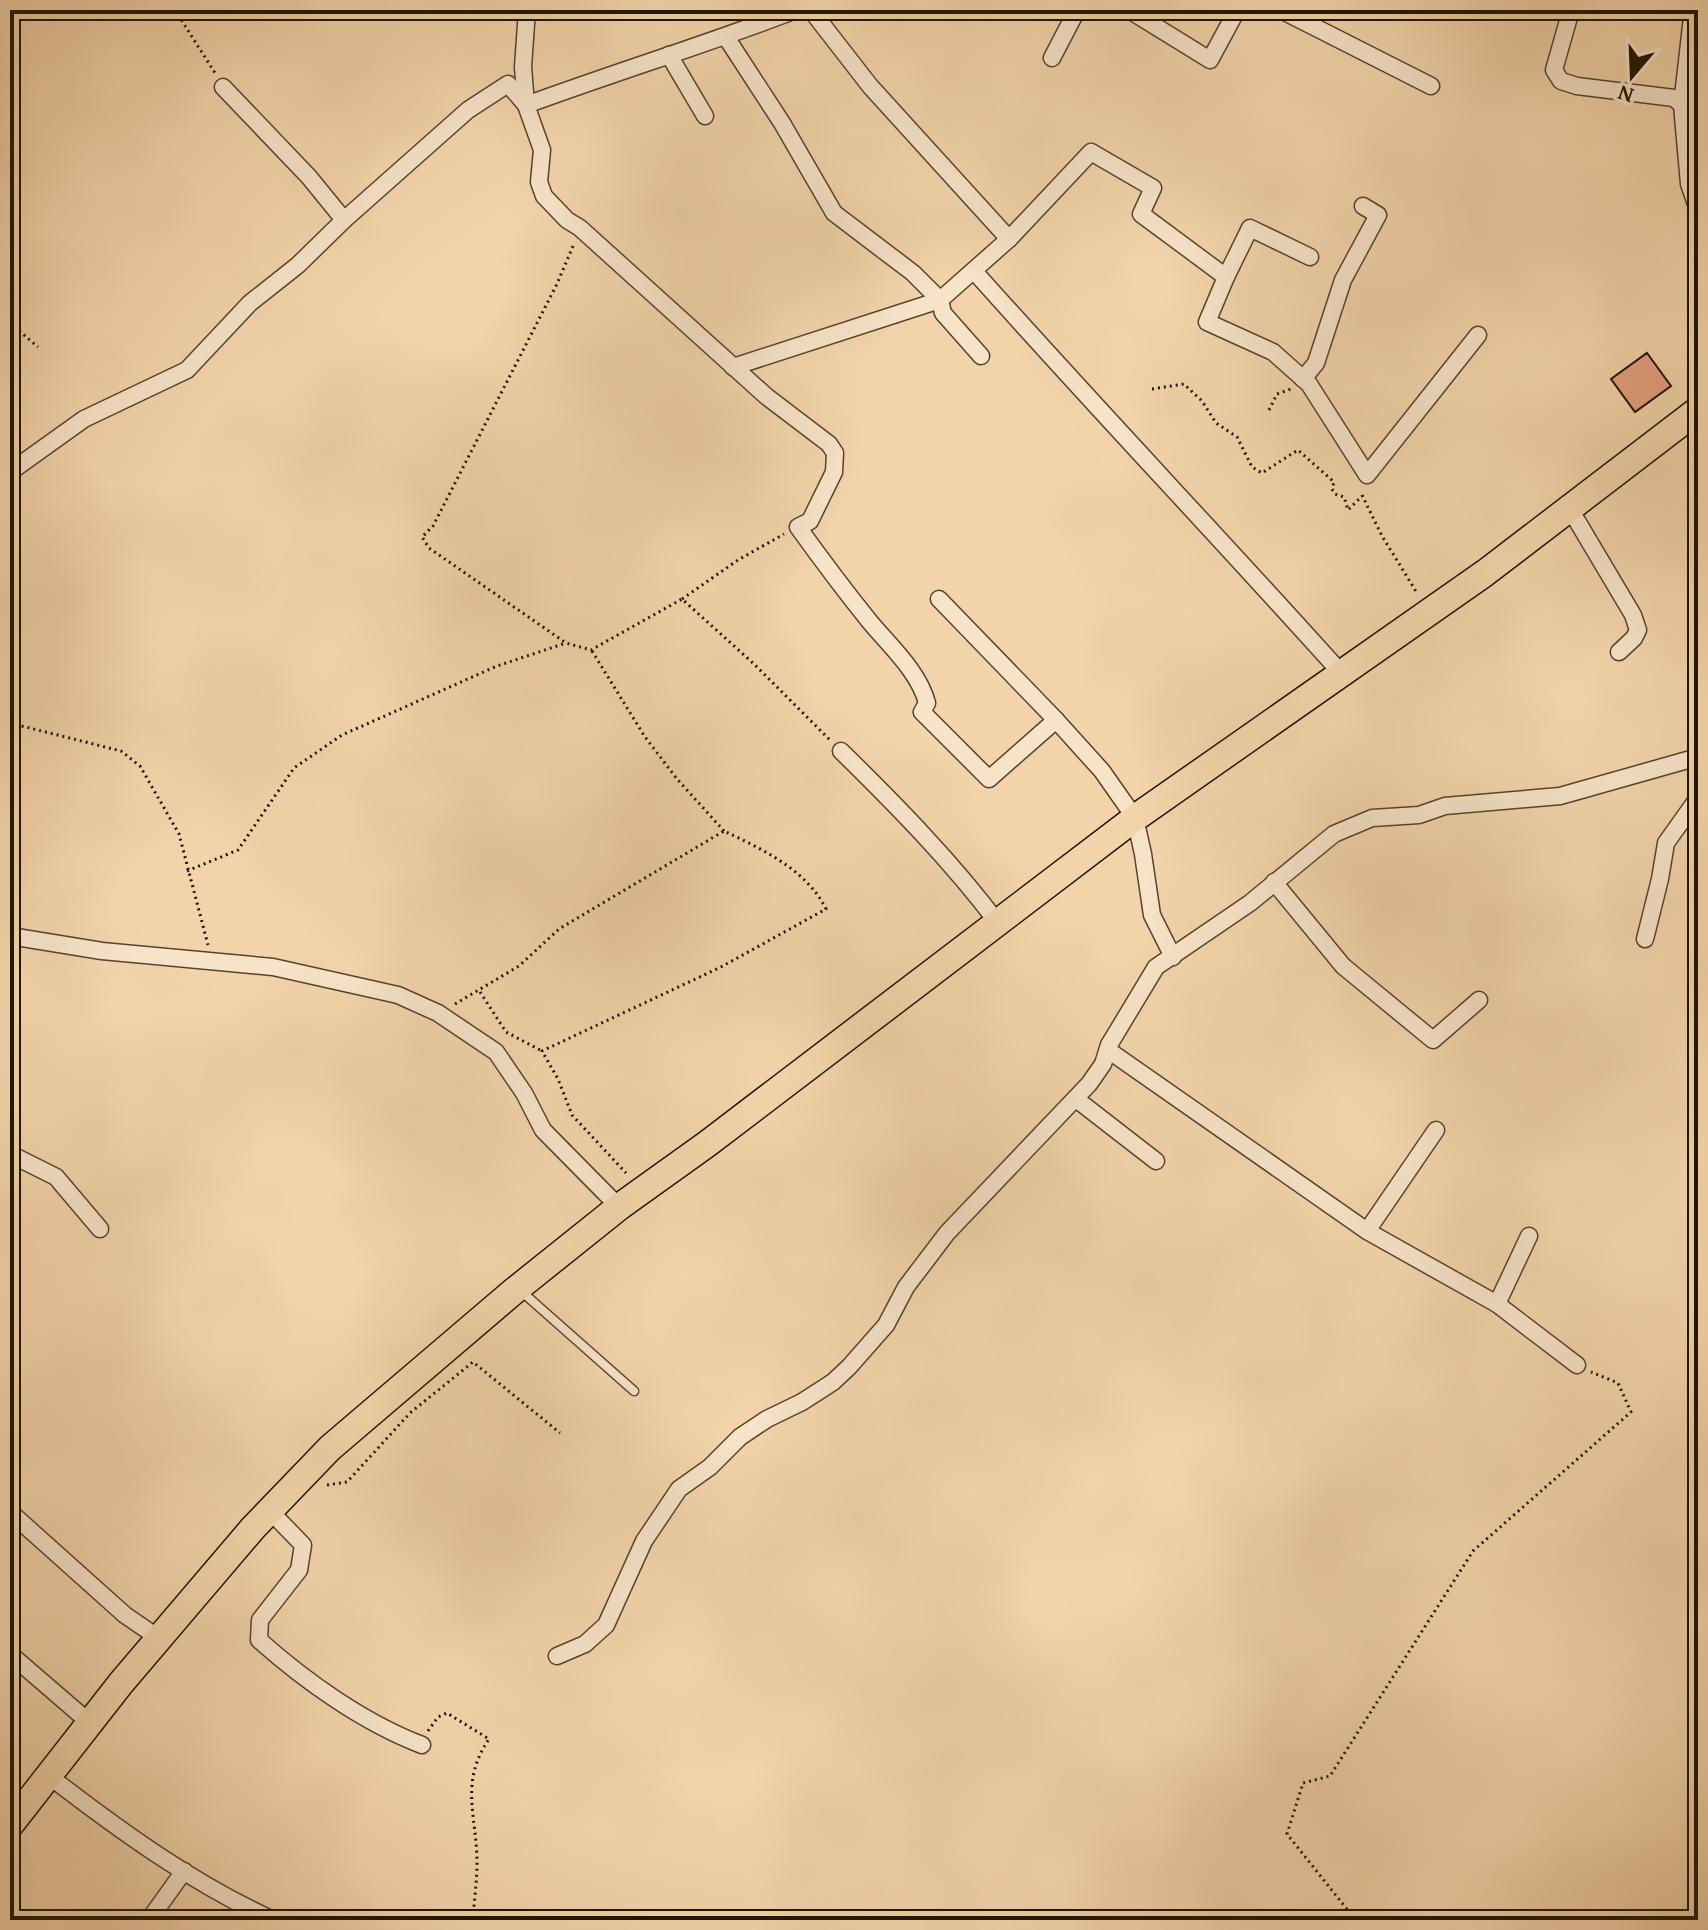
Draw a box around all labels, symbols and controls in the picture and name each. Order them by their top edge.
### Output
north arrow [1592,36,1672,116]
text: N [1613,77,1638,112]

